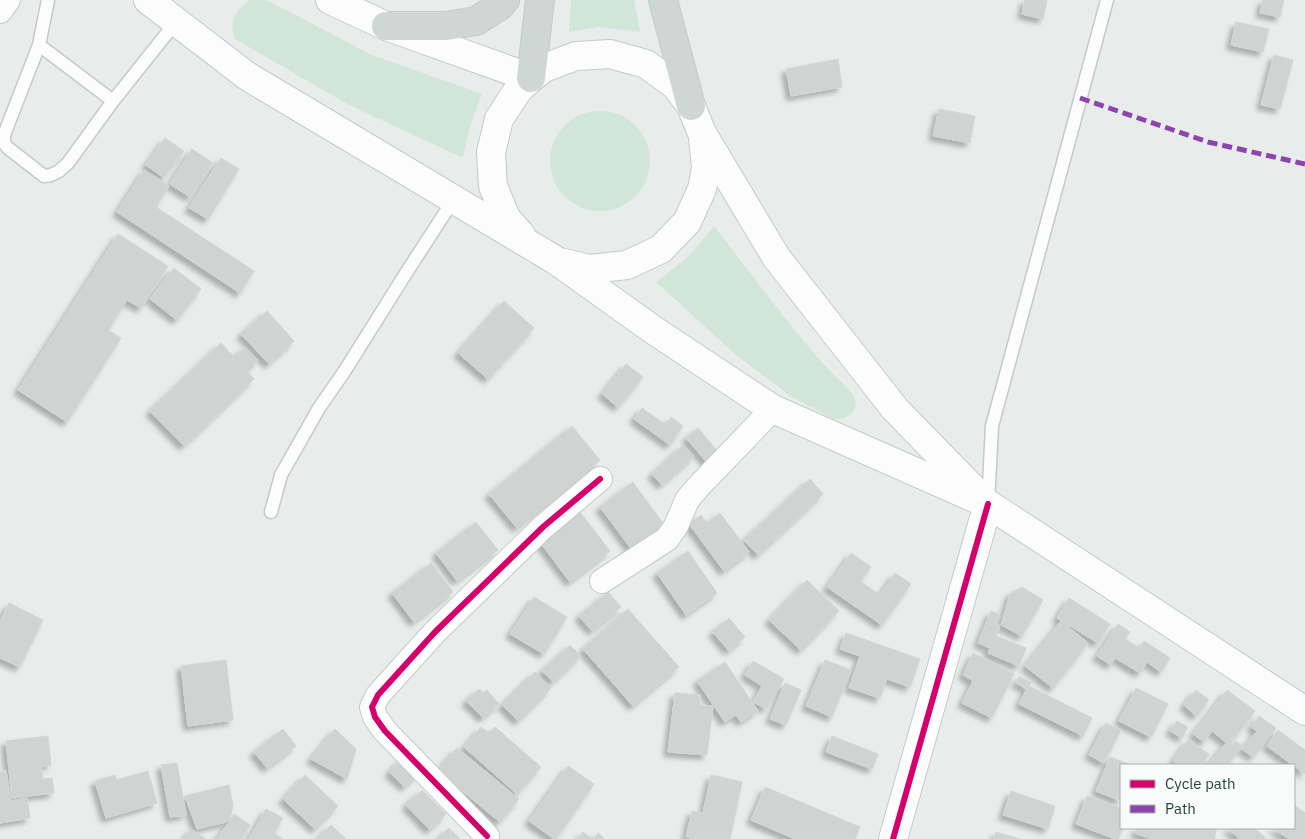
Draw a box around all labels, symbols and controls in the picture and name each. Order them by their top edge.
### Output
legend [1120,764,1295,829]
text: Cycle path [1165,774,1236,793]
text: Path [1165,799,1196,818]

